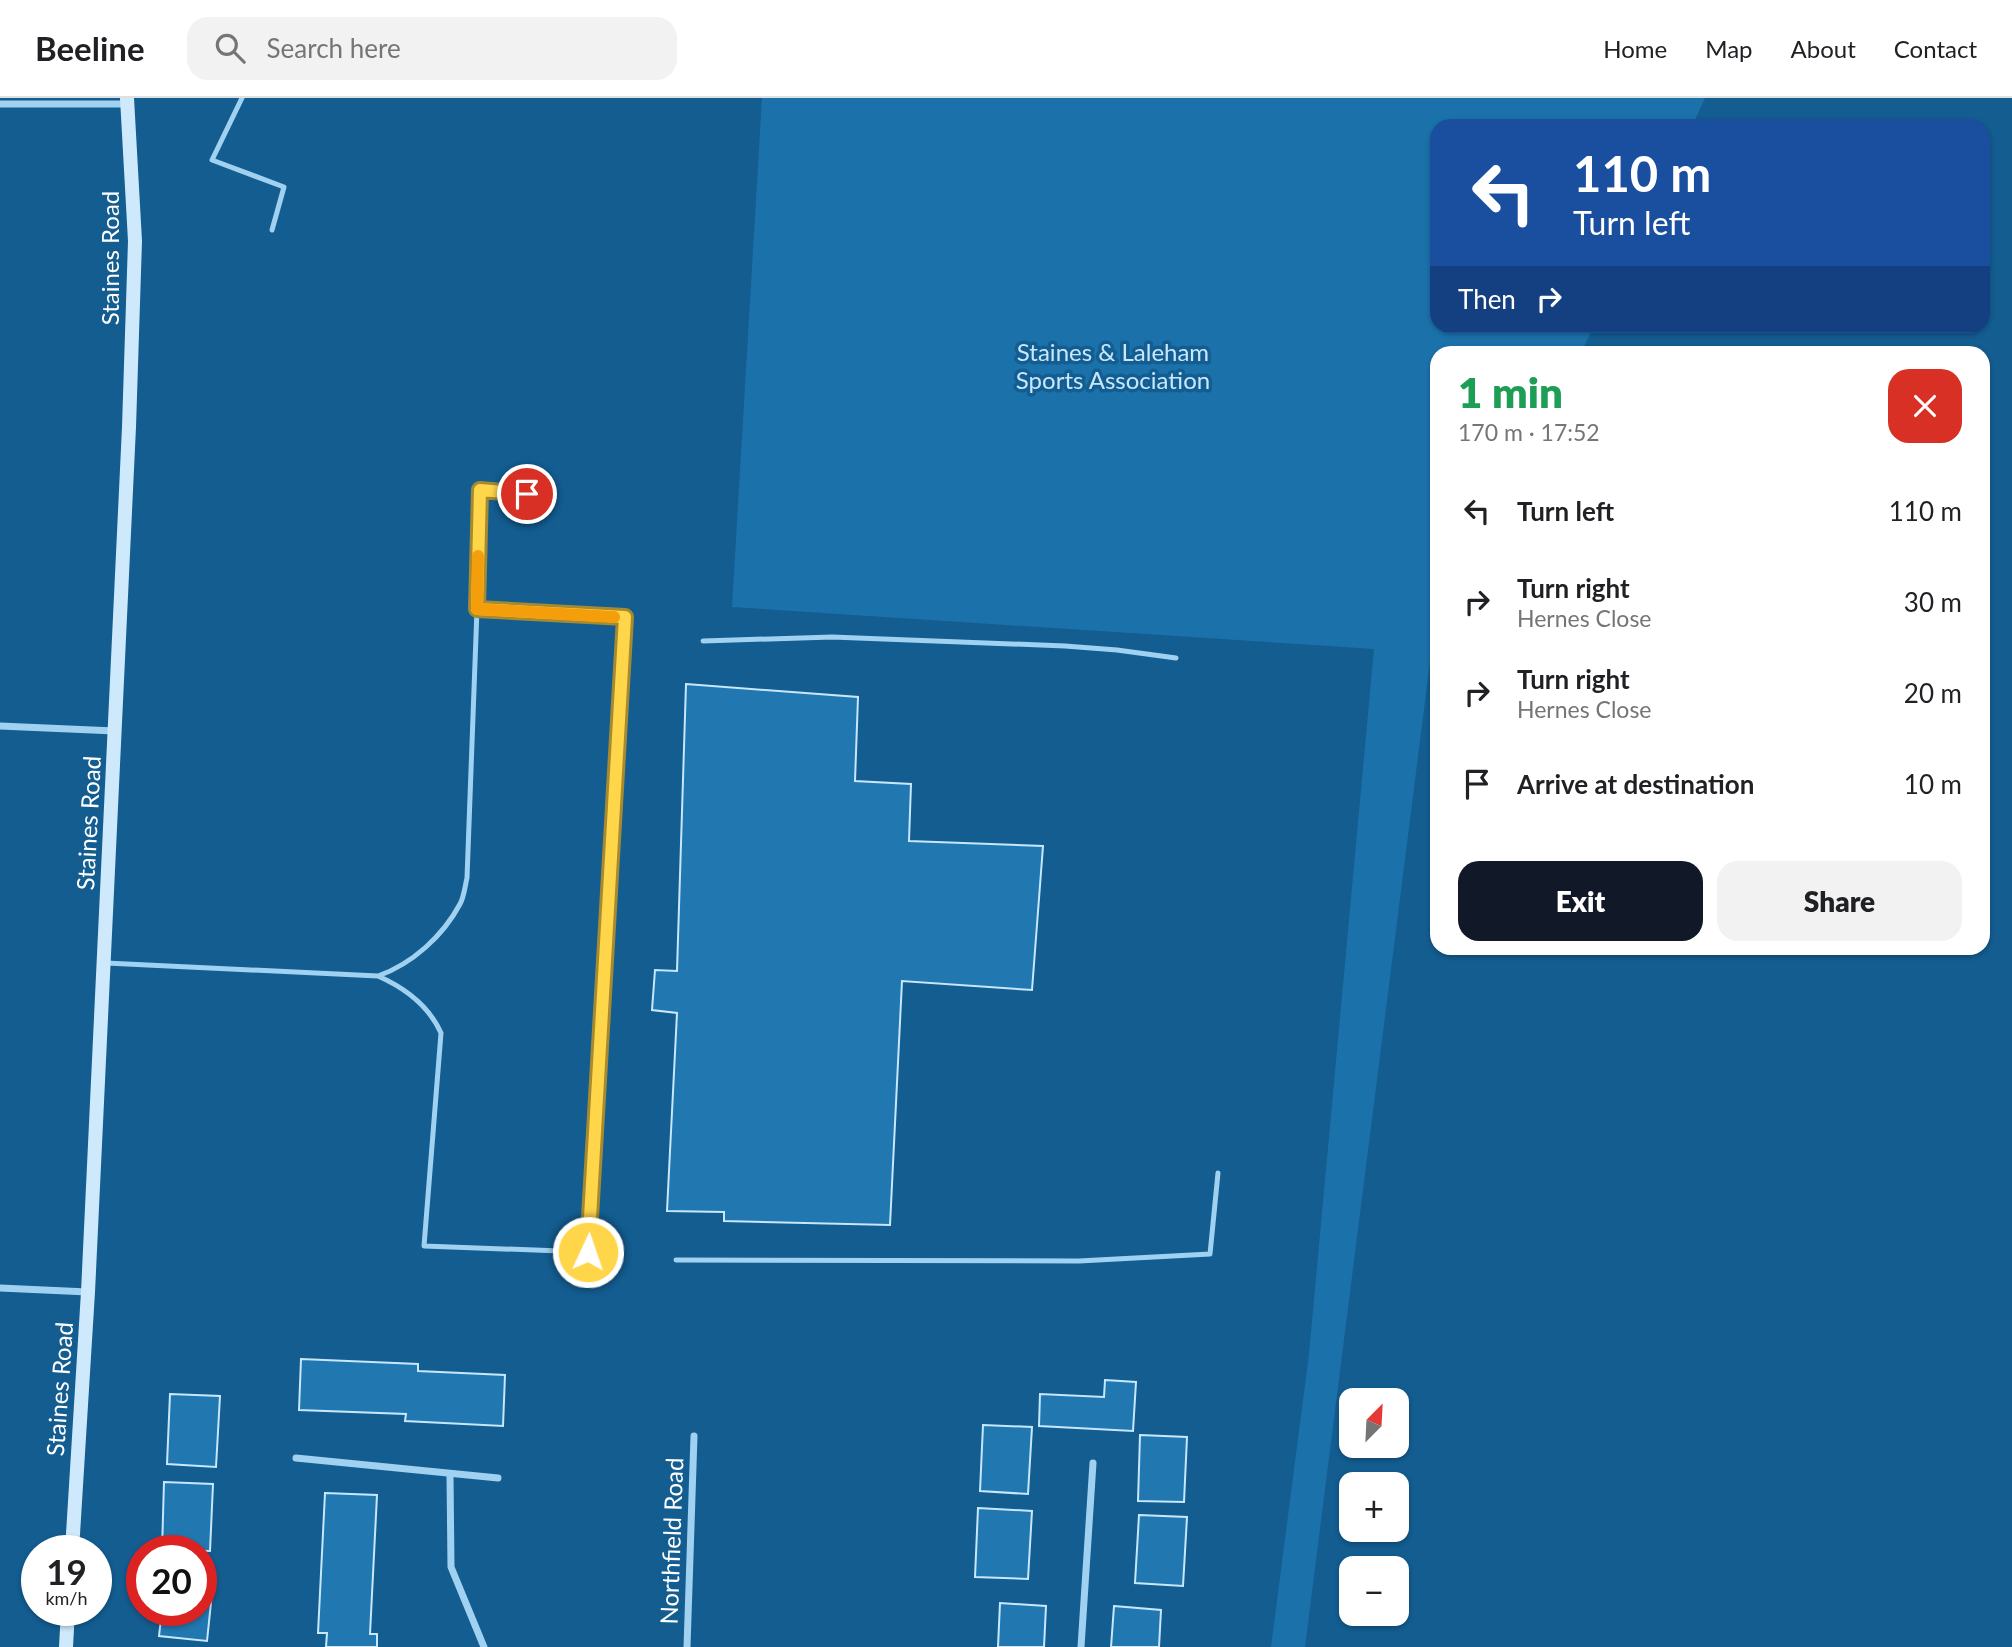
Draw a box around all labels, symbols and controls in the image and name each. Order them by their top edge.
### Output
search box [187,17,677,80]
text: Beeline [35,28,145,68]
icon: search [211,29,249,67]
text: Search here [267,32,401,64]
text: Home [1603,34,1667,63]
text: Map [1705,34,1753,63]
text: About [1791,34,1856,63]
text: Contact [1894,34,1977,63]
text: 110 m [1573,144,1711,202]
icon: left [1458,147,1549,238]
street label: Staines Road [95,191,124,325]
text: Turn left [1573,203,1690,242]
icon: right [1530,280,1568,318]
text: Then [1458,283,1516,315]
park label: Staines & Laleham Sports Association [1016,337,1210,394]
text: 1 min [1458,367,1563,417]
button: close [1888,369,1962,443]
text: 170 m · 17:52 [1458,418,1600,446]
pin [497,464,557,524]
icon: arrive [508,475,546,513]
icon: left [1458,492,1496,530]
text: Turn left [1517,495,1614,527]
text: 110 m [1889,495,1962,527]
text: Turn right [1517,572,1630,604]
icon: right [1458,583,1496,621]
text: 30 m [1904,586,1962,618]
text: Hernes Close [1517,604,1651,632]
text: Turn right [1517,663,1630,695]
icon: right [1458,674,1496,712]
text: 20 m [1904,677,1962,709]
text: Hernes Close [1517,695,1651,723]
street label: Staines Road [70,755,106,891]
icon: arrive [1458,765,1496,803]
text: Arrive at destination [1517,768,1754,800]
text: 10 m [1904,768,1962,800]
button: Exit [1458,861,1703,941]
button: Share [1717,861,1962,941]
position arrow [551,1215,625,1289]
street label: Staines Road [40,1321,78,1457]
north arrow [1339,1388,1409,1458]
map controls [1339,1388,1409,1626]
street label: Northfield Road [654,1457,688,1625]
button: + [1339,1472,1409,1542]
speed limit sign: 20 [126,1535,217,1626]
text: 19 [46,1550,87,1592]
button: − [1339,1556,1409,1626]
text: km/h [45,1587,88,1609]

